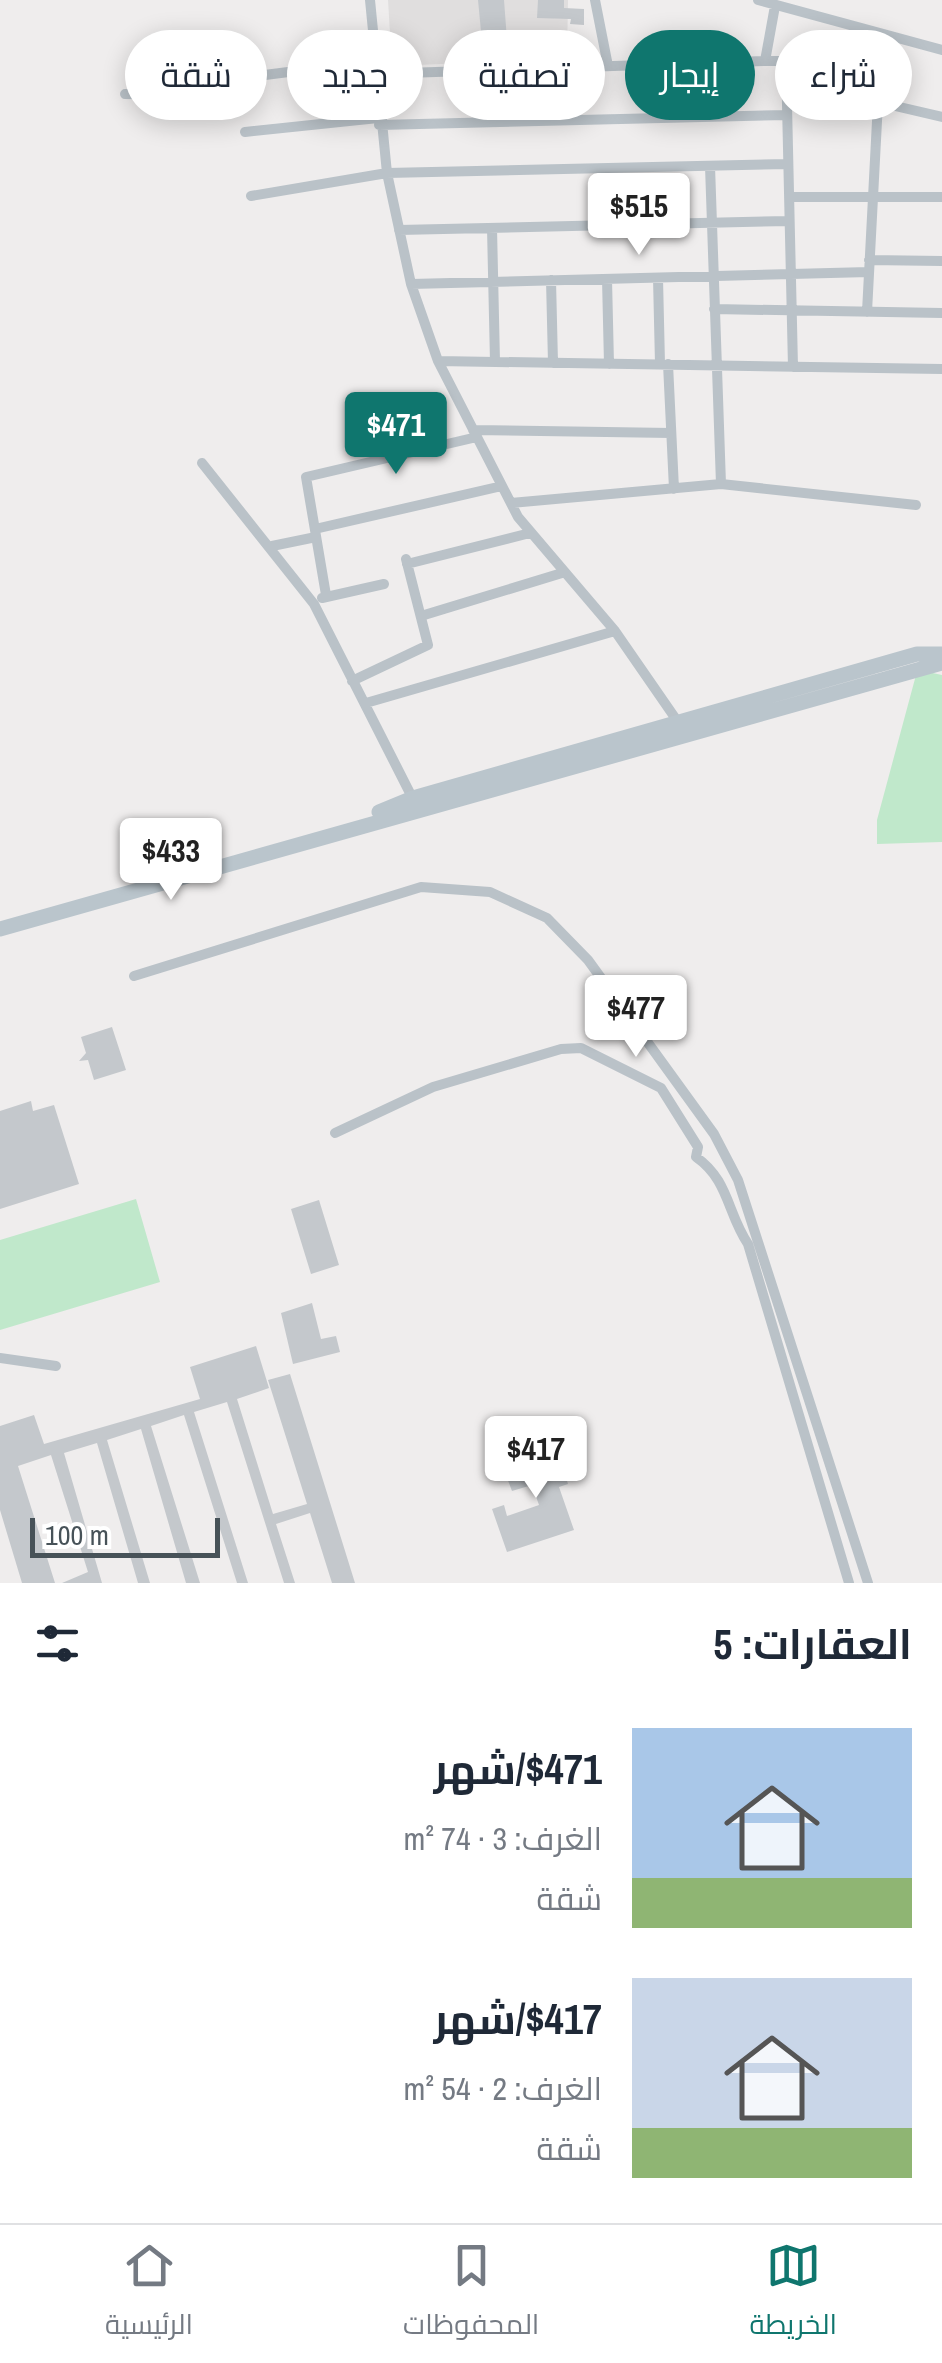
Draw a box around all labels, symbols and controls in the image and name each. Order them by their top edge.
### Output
chip: شقة [125,30,267,120]
chip: جديد [287,30,423,120]
chip: تصفية [443,30,605,120]
chip: إيجار [625,30,755,120]
chip: شراء [775,30,912,120]
pin: $515 [580,173,698,258]
text: $515 [610,184,668,227]
pin: $471 [337,392,455,477]
text: $471 [367,403,425,446]
pin: $433 [112,818,230,903]
text: $433 [142,829,200,872]
pin: $477 [577,975,695,1060]
text: $477 [607,986,665,1029]
pin: $417 [477,1416,595,1501]
text: $417 [507,1427,565,1470]
scale bar [30,1513,220,1558]
text: 100 m [45,1516,109,1554]
icon: filters [30,1616,85,1671]
text: العقارات: 5 [713,1616,912,1672]
text: $471/شهر [434,1741,602,1797]
icon: home [712,1768,832,1888]
text: الغرف: 3 · 74 m² [403,1817,602,1860]
text: شقة [537,1877,602,1920]
text: $417/شهر [434,1991,602,2047]
icon: home [712,2018,832,2138]
text: الغرف: 2 · 54 m² [403,2067,602,2110]
text: شقة [537,2127,602,2170]
tab: الرئيسية [105,2238,193,2350]
tab: المحفوظات [403,2238,539,2350]
tab: الخريطة [750,2238,837,2350]

